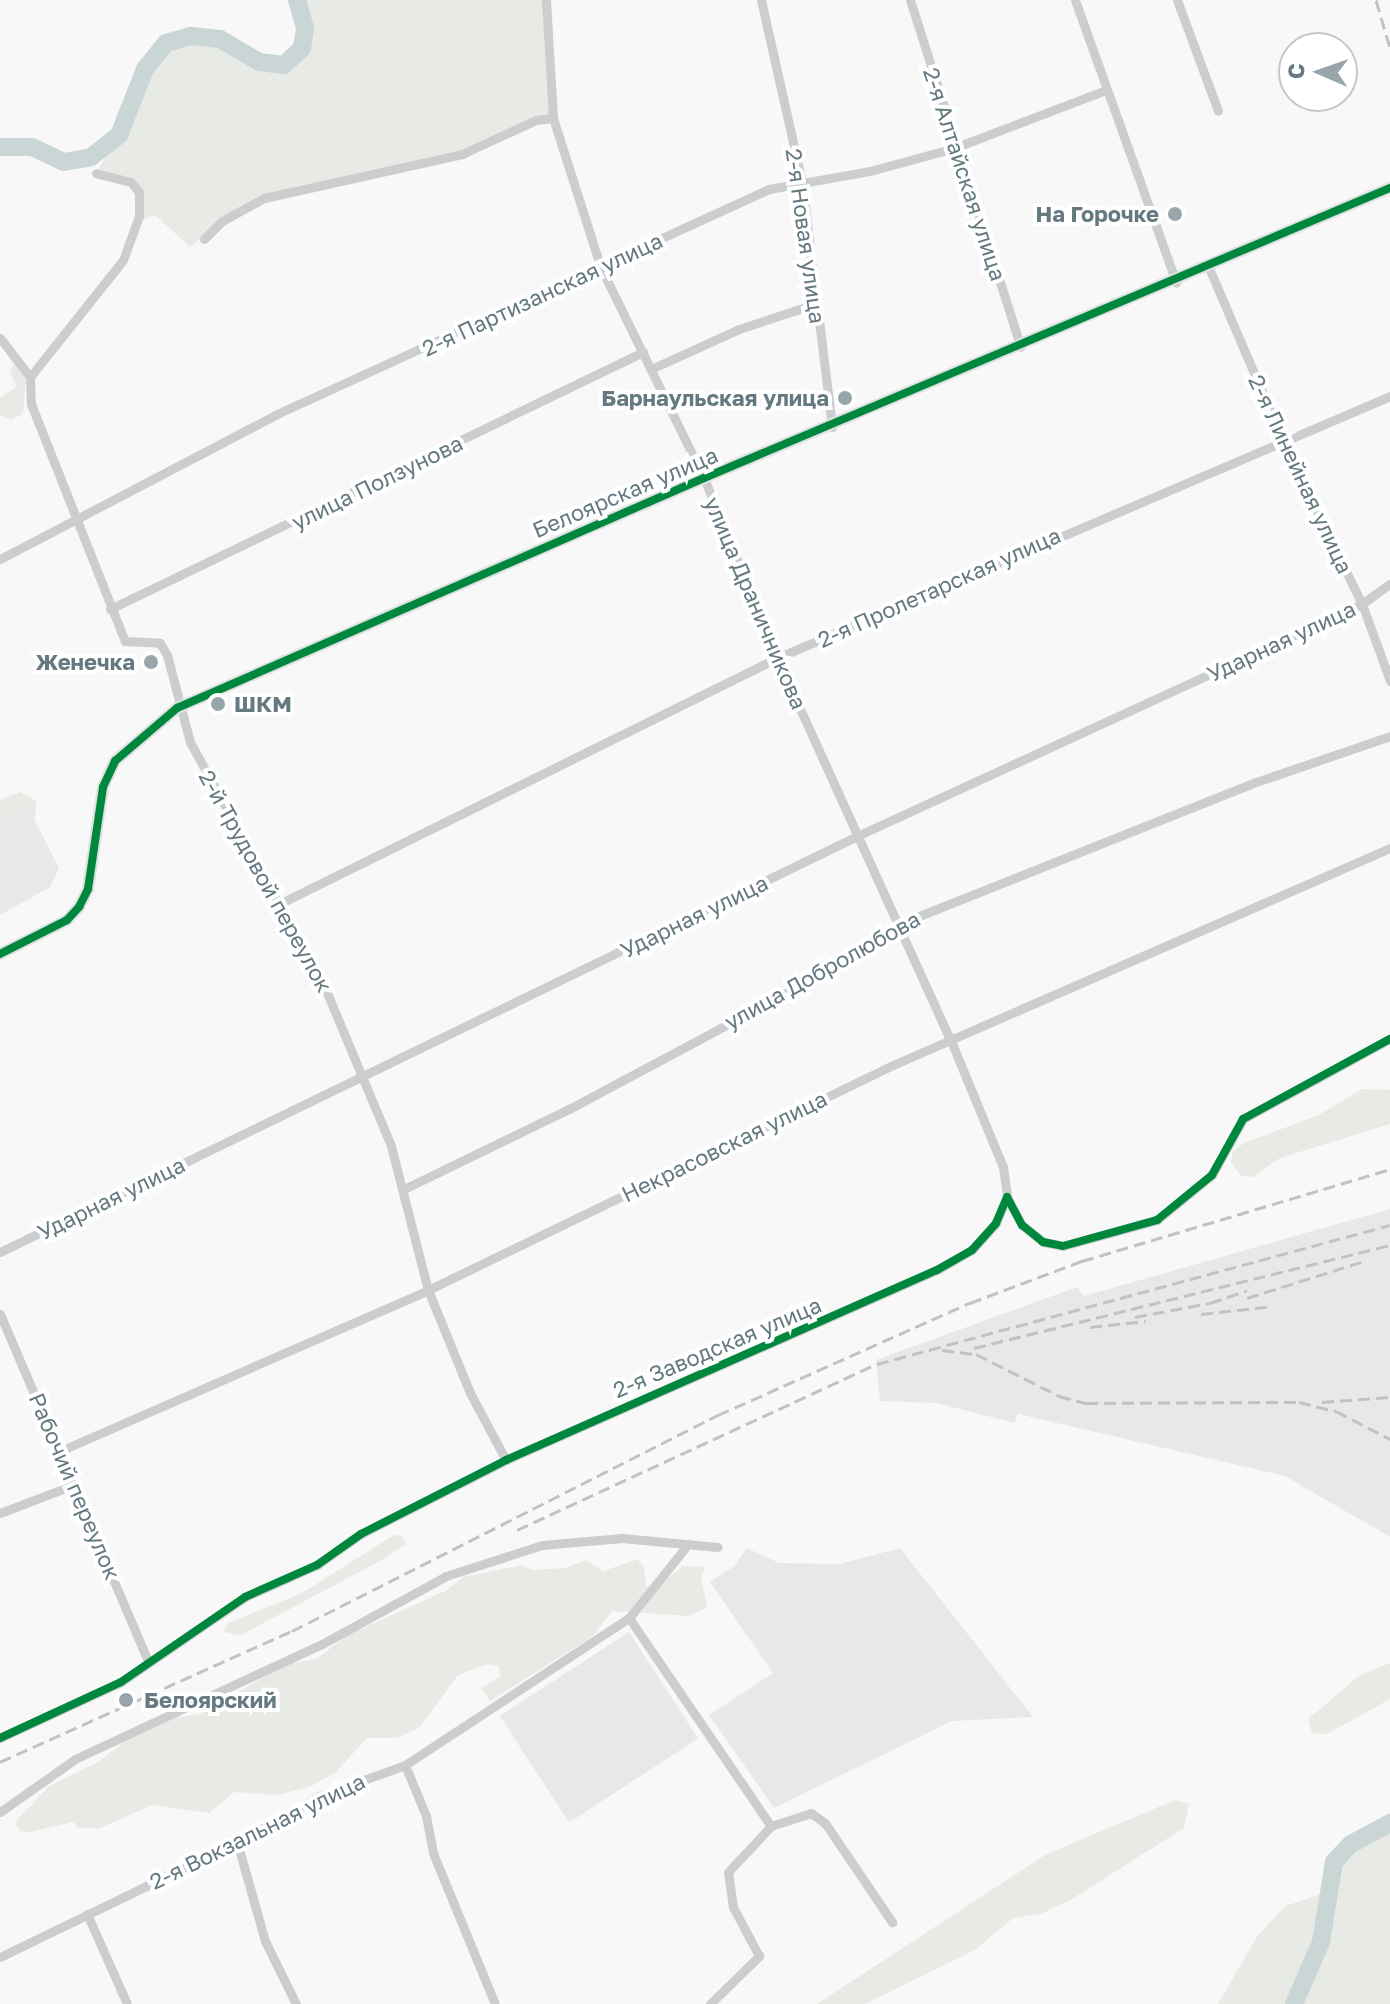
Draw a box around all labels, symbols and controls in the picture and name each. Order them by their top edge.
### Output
north arrow [1278,32,1358,112]
text: С [1282,63,1309,79]
street label: 2-я Алтайская улица [918,64,1012,284]
street label: 2-я Новая улица [781,147,831,325]
place label: На Горочке [1036,201,1159,227]
marker: На Горочке [1166,205,1184,223]
street label: 2-я Партизанская улица [418,227,666,361]
street label: 2-я Линейная улица [1243,370,1359,578]
place label: Барнаульская улица [601,385,829,411]
marker: Барнаульская улица [836,389,854,407]
street label: улица Ползунова [287,429,467,535]
street label: Белоярская улица [528,441,722,543]
street label: улица Драничникова [699,493,813,713]
street label: 2-я Пролетарская улица [813,521,1065,653]
street label: Ударная улица [1203,595,1359,687]
place label: Женечка [36,649,135,675]
marker: Женечка [142,653,160,671]
place label: ШКМ [234,691,292,717]
marker: ШКМ [209,695,227,713]
street label: 2-й Трудовой переулок [194,765,338,997]
street label: Ударная улица [616,869,772,963]
street label: улица Добролюбова [720,905,924,1035]
street label: Некрасовская улица [617,1085,831,1207]
street label: Ударная улица [33,1151,189,1245]
street label: 2-я Заводская улица [609,1291,825,1403]
street label: Рабочий переулок [24,1389,126,1583]
place label: Белоярский [144,1687,277,1713]
marker: Белоярский [115,1689,137,1711]
street label: 2-я Вокзальная улица [145,1767,369,1895]

